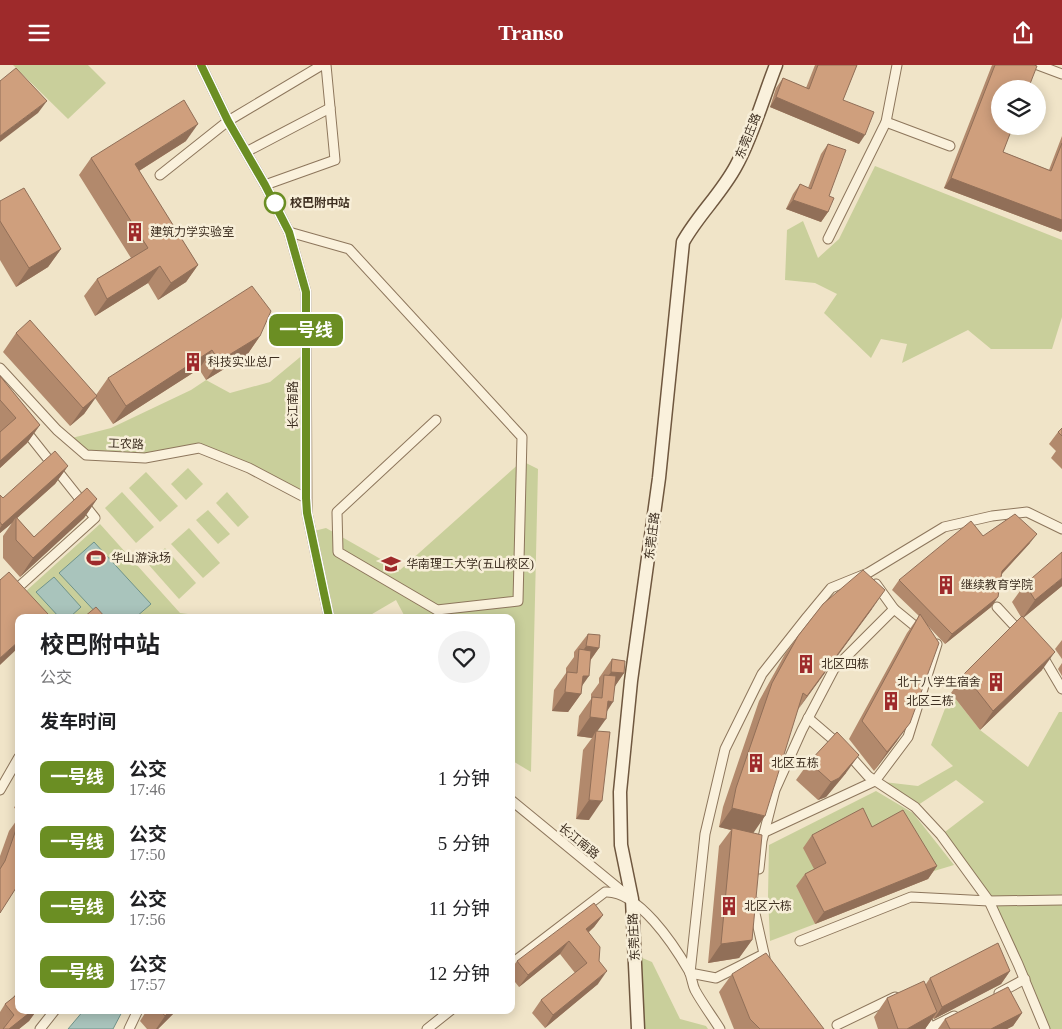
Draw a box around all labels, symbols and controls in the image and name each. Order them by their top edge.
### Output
icon: menu [25,19,53,47]
icon: share [1009,19,1037,47]
text: Transo [498,20,564,45]
map controls [991,80,1046,135]
button: layers [991,80,1046,135]
street label: 东莞庄路 [733,111,763,161]
marker: 校巴附中站 [264,192,286,214]
place label: 校巴附中站 [290,196,350,210]
building icon: 建筑力学实验室 [124,221,146,243]
place label: 建筑力学实验室 [150,225,234,239]
line badge: 一号线 [277,314,335,346]
text: 一号线 [279,320,333,340]
building icon: 科技实业总厂 [182,351,204,373]
place label: 科技实业总厂 [208,355,280,369]
street label: 长江南路 [286,381,300,429]
street label: 工农路 [108,436,144,452]
street label: 东莞庄路 [642,511,662,561]
sports icon: 华山游泳场 [85,547,107,569]
place label: 华山游泳场 [111,551,171,565]
school or university icon: 华南理工大学(五山校区) [380,553,402,575]
place label: 华南理工大学(五山校区) [406,557,534,571]
building icon: 继续教育学院 [935,574,957,596]
place label: 继续教育学院 [961,578,1033,592]
button: heart [438,631,490,683]
text: 校巴附中站 [40,632,160,658]
building icon: 北区四栋 [795,653,817,675]
place label: 北区四栋 [821,657,869,671]
text: 公交 [40,669,72,686]
building icon: 北十八学生宿舍 [985,671,1007,693]
place label: 北十八学生宿舍 [897,675,981,689]
building icon: 北区三栋 [880,690,902,712]
place label: 北区三栋 [906,694,954,708]
text: 发车时间 [40,711,116,732]
building icon: 北区五栋 [745,752,767,774]
place label: 北区五栋 [771,756,819,770]
text: 公交 [129,759,167,780]
text: 一号线 [50,767,104,787]
text: 1 分钟 [438,768,490,789]
text: 17:46 [129,781,165,798]
street label: 长江南路 [556,820,602,862]
text: 公交 [129,824,167,845]
text: 一号线 [50,832,104,852]
text: 5 分钟 [438,833,490,854]
text: 17:50 [129,846,165,863]
text: 公交 [129,889,167,910]
building icon: 北区六栋 [718,895,740,917]
text: 一号线 [50,897,104,917]
text: 11 分钟 [429,898,490,919]
place label: 北区六栋 [744,899,792,913]
text: 17:56 [129,911,165,928]
street label: 东莞庄路 [626,913,642,961]
text: 公交 [129,954,167,975]
text: 一号线 [50,962,104,982]
text: 12 分钟 [428,963,490,984]
text: 17:57 [129,976,165,993]

